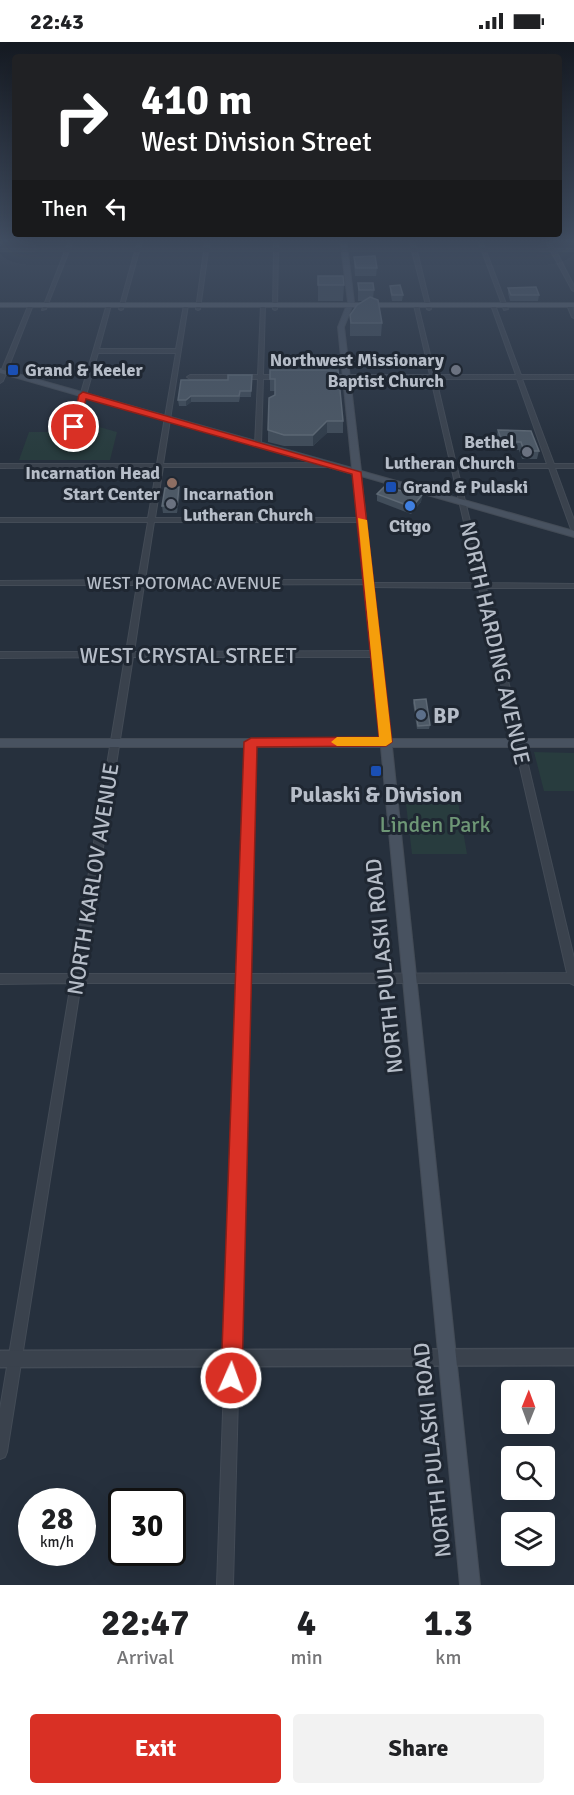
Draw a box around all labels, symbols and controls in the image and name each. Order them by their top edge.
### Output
text: 22:43 [30,8,84,35]
text: 410 m [141,75,252,126]
icon: right [42,78,120,156]
text: West Division Street [141,126,372,159]
icon: left [100,192,133,225]
text: Then [42,195,88,222]
place label: Northwest Missionary Baptist Church [270,349,444,392]
place label: Grand & Keeler [25,359,143,381]
marker: Grand & Keeler [6,363,20,377]
marker: Northwest Missionary Baptist Church [449,363,463,377]
pin [48,401,99,452]
icon: arrive [57,410,90,443]
place label: Bethel Lutheran Church [385,431,515,474]
marker: Bethel Lutheran Church [520,445,534,459]
place label: Incarnation Head Start Center [25,462,161,505]
marker: Incarnation Head Start Center [165,476,179,490]
place label: Grand & Pulaski [403,476,528,498]
marker: Grand & Pulaski [384,480,398,494]
place label: Incarnation Lutheran Church [183,483,314,526]
marker: Incarnation Lutheran Church [164,497,178,511]
marker: Citgo [403,499,417,513]
place label: Citgo [389,515,431,537]
street label: NORTH HARDING AVENUE [454,519,536,767]
street label: WEST POTOMAC AVENUE [87,572,281,594]
street label: WEST CRYSTAL STREET [79,642,297,669]
place label: BP [433,702,460,729]
marker: BP [414,708,428,722]
street label: NORTH KARLOV AVENUE [61,761,125,997]
marker: Pulaski & Division [369,764,383,778]
place label: Pulaski & Division [290,781,462,808]
park label: Linden Park [380,811,490,838]
street label: NORTH PULASKI ROAD [359,857,409,1075]
street label: NORTH PULASKI ROAD [407,1341,457,1559]
position arrow [199,1346,263,1410]
north arrow [501,1380,555,1434]
map controls [501,1380,555,1566]
button: search [501,1446,555,1500]
speed limit sign: 30 [108,1488,186,1566]
text: 28 [41,1501,73,1538]
button: layers [501,1512,555,1566]
text: km/h [40,1533,74,1551]
text: 22:47 [101,1601,189,1646]
text: 4 [297,1601,316,1646]
text: 1.3 [424,1601,473,1646]
text: Arrival [116,1645,174,1670]
text: min [290,1645,323,1670]
text: km [435,1645,461,1670]
button: Exit [30,1714,281,1783]
button: Share [293,1714,544,1783]

